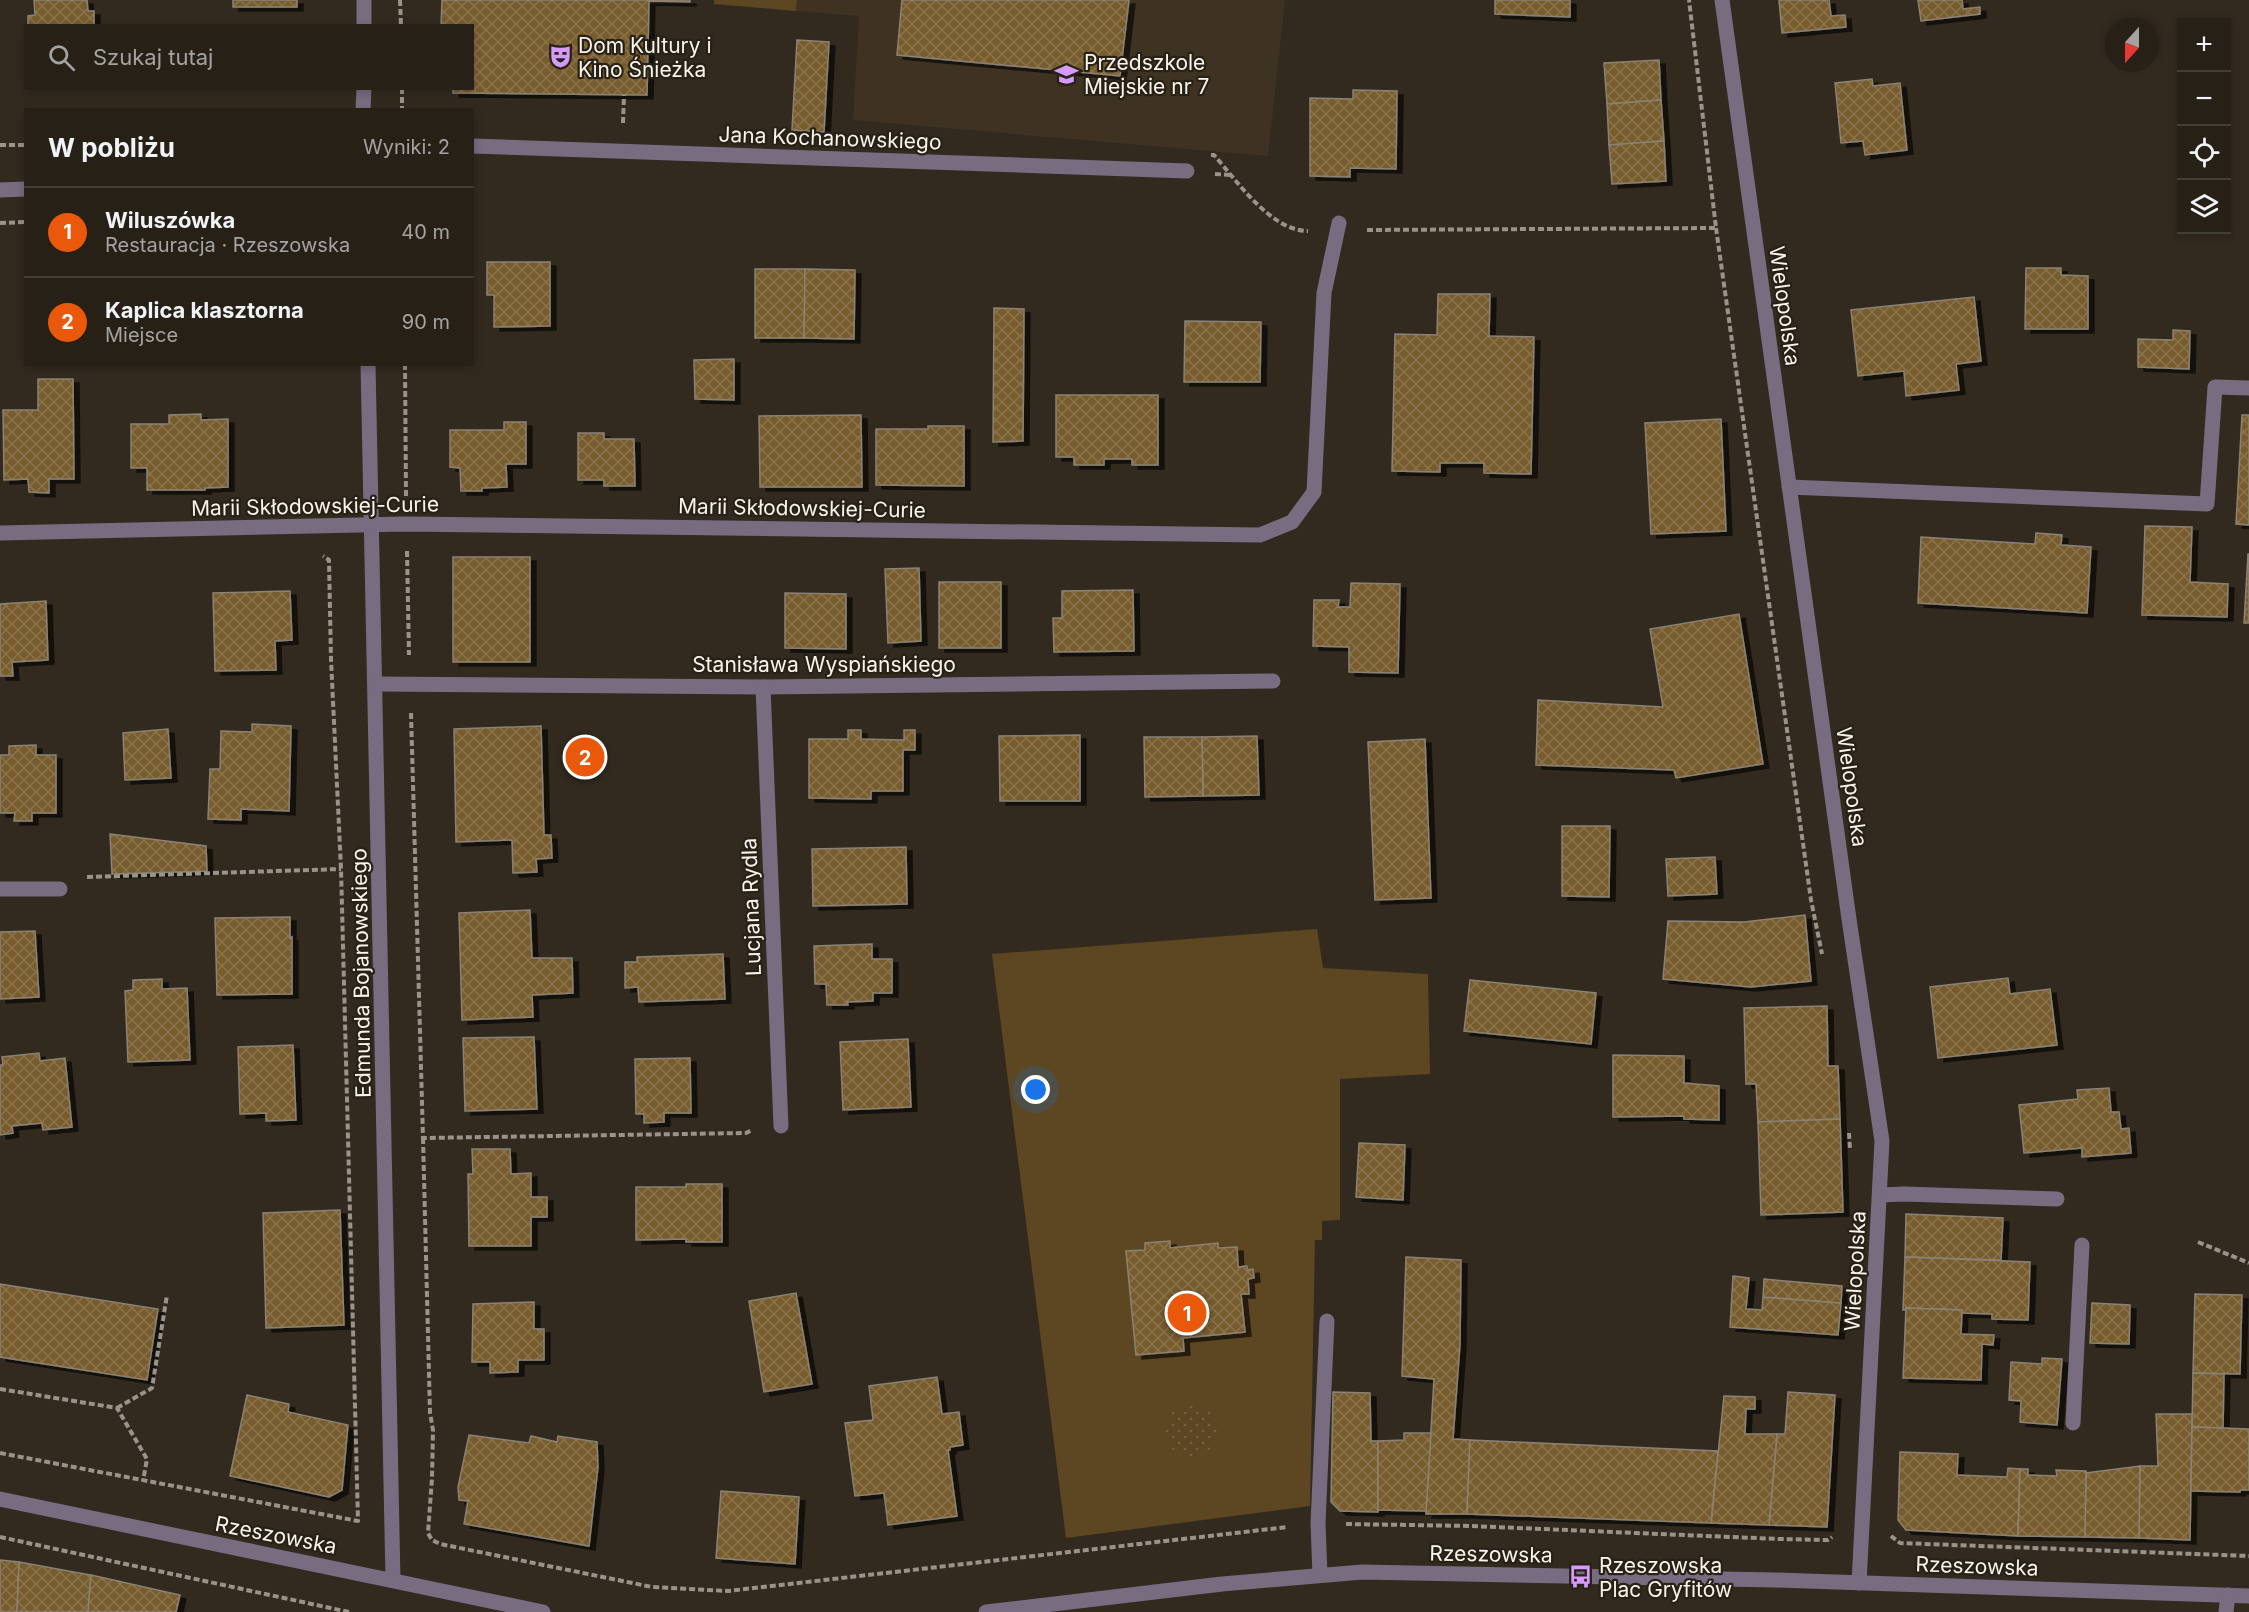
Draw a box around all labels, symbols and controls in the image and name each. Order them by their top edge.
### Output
north arrow [2105,18,2159,72]
map controls [2177,18,2231,234]
button: + [2177,18,2231,72]
search box [24,24,474,90]
place label: Dom Kultury i Kino Śnieżka [578,33,712,82]
icon: search [45,41,78,74]
text: Szukaj tutaj [93,44,213,70]
theatre icon: Dom Kultury i Kino Śnieżka [547,44,573,70]
place label: Przedszkole Miejskie nr 7 [1084,50,1209,99]
school or university icon: Przedszkole Miejskie nr 7 [1053,61,1079,87]
button: − [2177,72,2231,126]
street label: Jana Kochanowskiego [718,122,942,154]
button: locate [2177,126,2231,180]
text: W pobliżu [48,132,175,163]
text: Wyniki: 2 [363,135,450,159]
button: layers [2177,180,2231,234]
text: Wiluszówka [105,207,235,233]
text: 1 [63,220,72,244]
text: 40 m [401,220,450,244]
text: Restauracja · Rzeszowska [105,233,350,257]
street label: Wielopolska [1764,245,1806,367]
text: Kaplica klasztorna [105,297,304,323]
text: 2 [61,310,74,334]
text: 90 m [402,310,450,334]
text: Miejsce [105,323,178,347]
street label: Marii Skłodowskiej-Curie [191,491,439,521]
street label: Marii Skłodowskiej-Curie [678,493,926,523]
street label: Stanisława Wyspiańskiego [692,652,956,677]
street label: Wielopolska [1831,726,1873,848]
pin: 2 [566,734,604,780]
street label: Lucjana Rydla [736,838,766,976]
street label: Edmunda Bojanowskiego [346,848,376,1098]
your location [1021,1075,1050,1104]
street label: Wielopolska [1839,1210,1871,1332]
pin: 1 [1168,1290,1206,1336]
street label: Rzeszowska [213,1511,339,1559]
street label: Rzeszowska [1429,1540,1553,1568]
street label: Rzeszowska [1915,1551,2039,1581]
place label: Rzeszowska Plac Gryfitów [1599,1553,1732,1602]
bus stop icon: Rzeszowska Plac Gryfitów [1568,1564,1594,1590]

